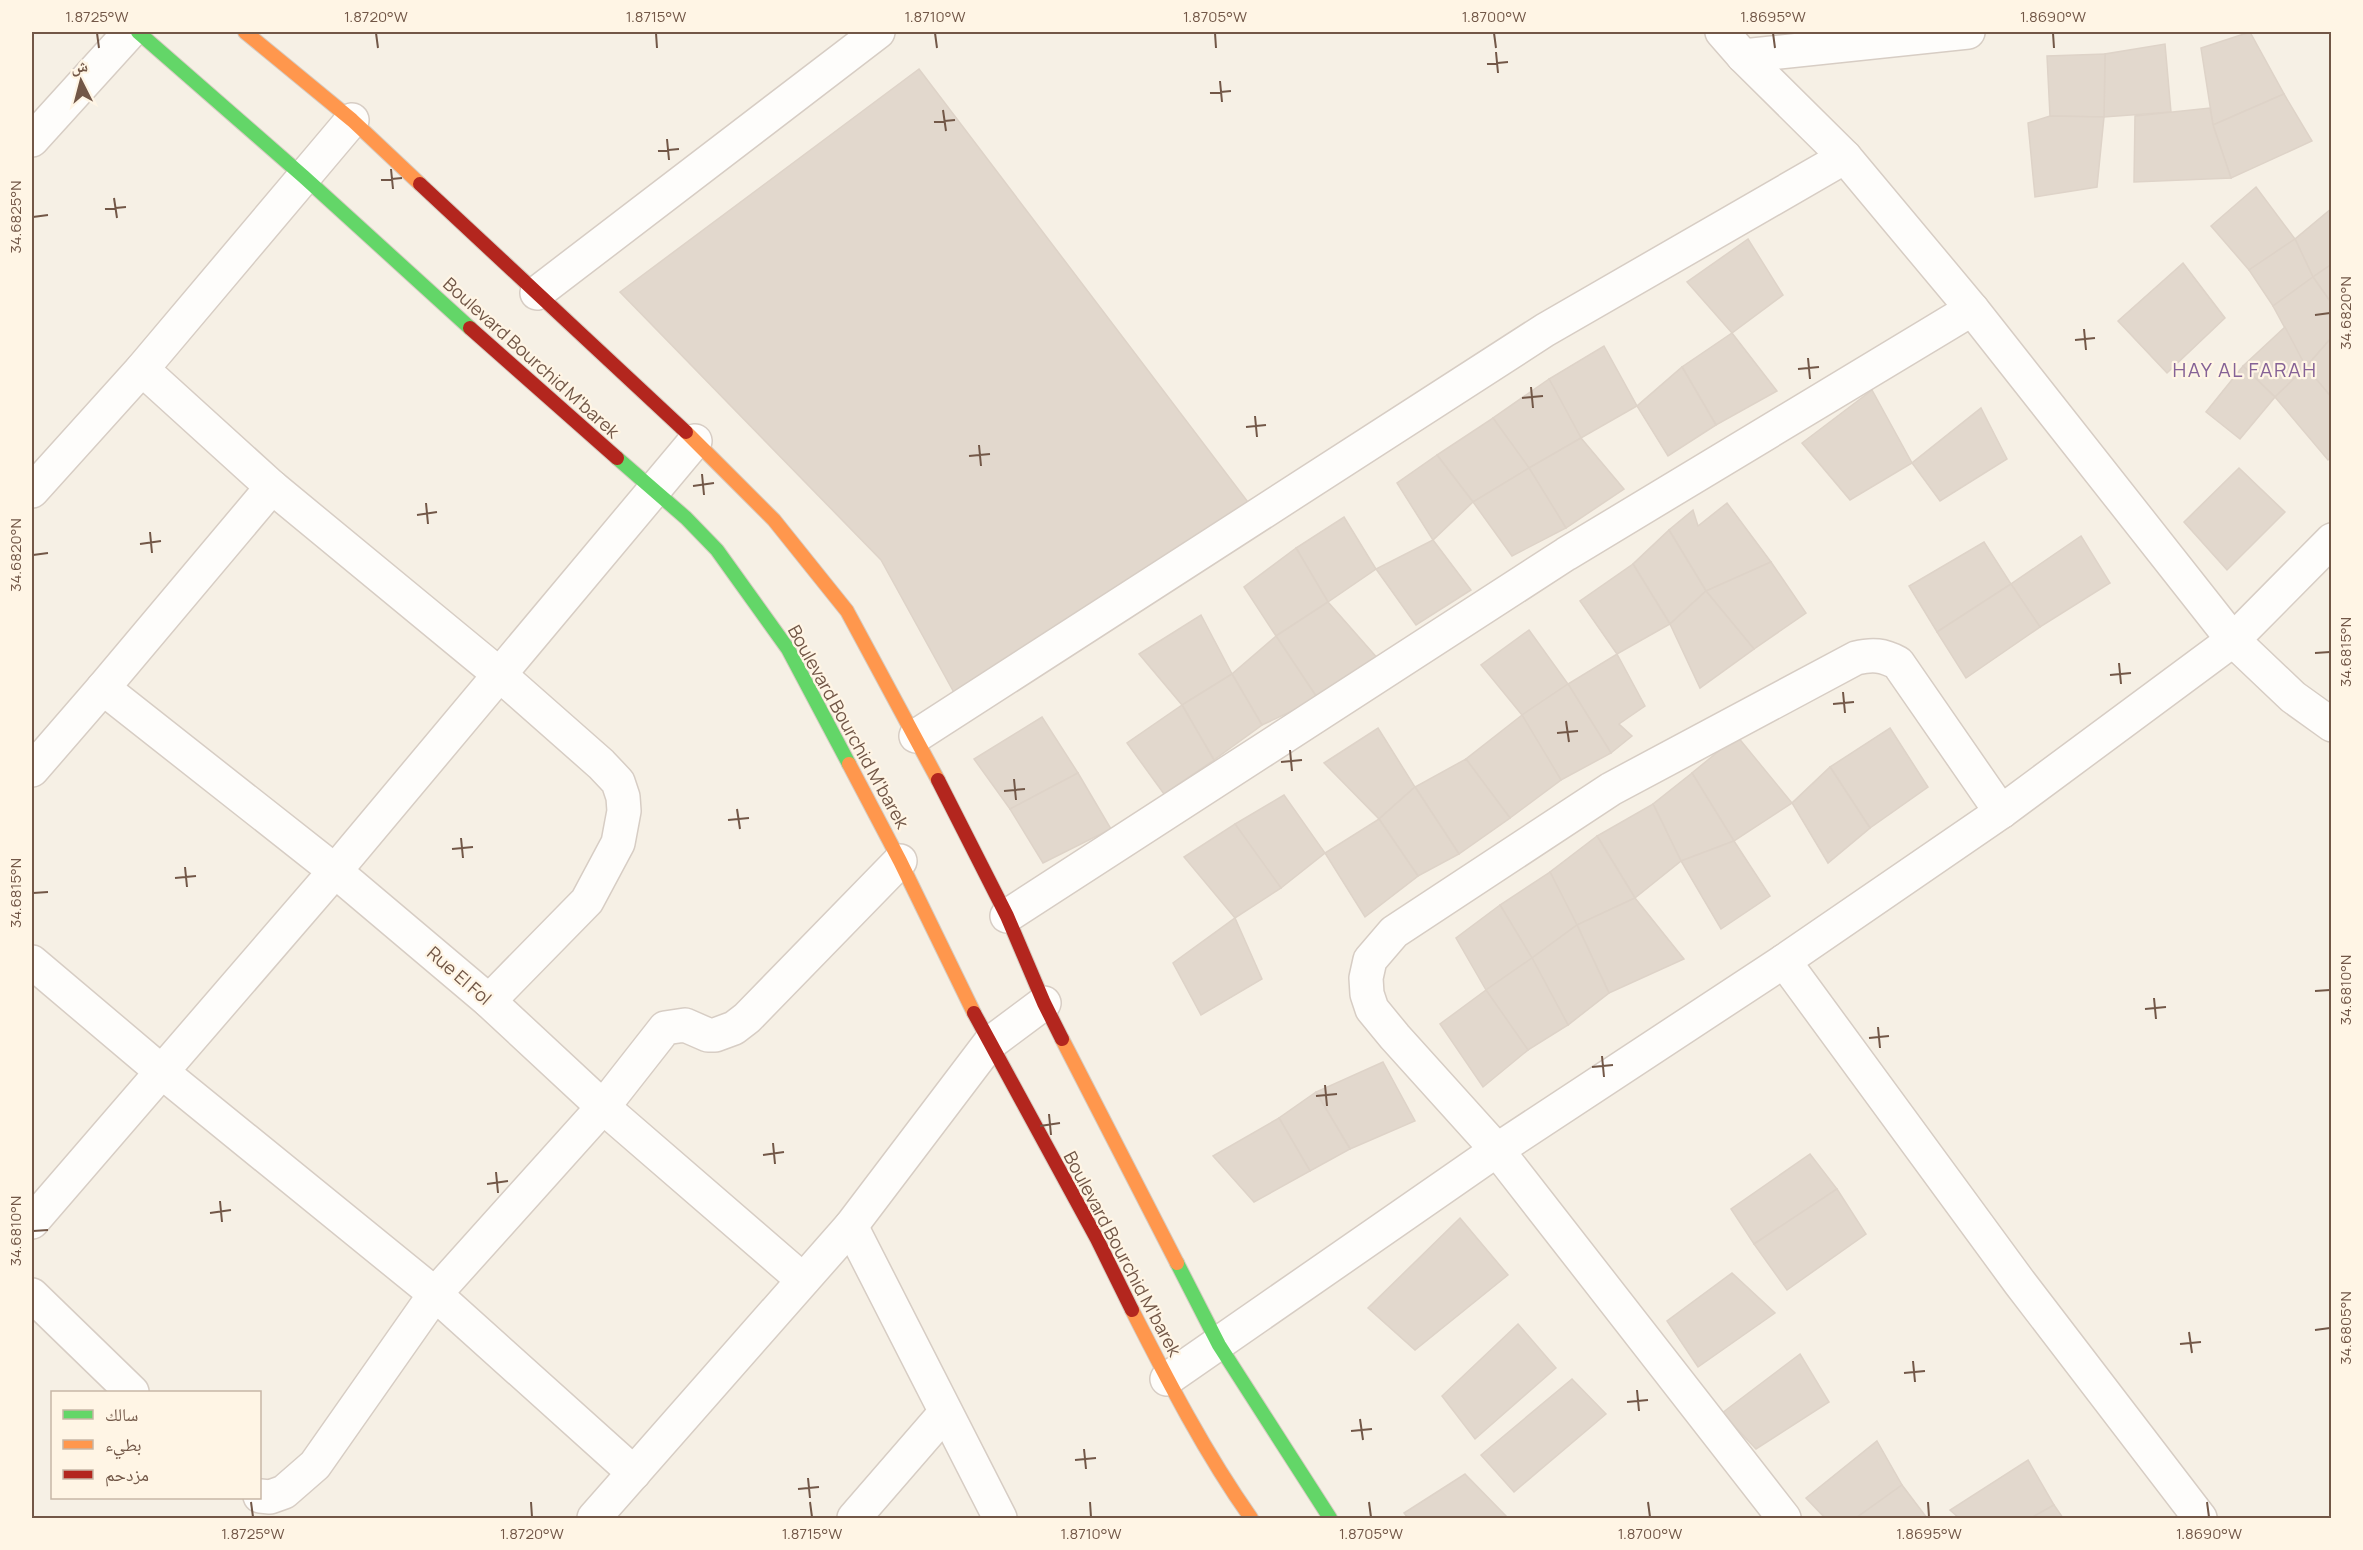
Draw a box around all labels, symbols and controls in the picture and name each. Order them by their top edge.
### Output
text: 1.8725°W [65,6,129,27]
text: 1.8720°W [344,6,408,27]
text: 1.8715°W [626,6,686,27]
text: 1.8710°W [904,6,966,27]
text: 1.8705°W [1183,6,1247,27]
text: 1.8700°W [1462,6,1526,27]
text: 1.8695°W [1740,6,1806,27]
text: 1.8690°W [2020,6,2086,27]
north arrow [51,51,111,111]
text: ش [70,54,89,78]
text: 34.6825°N [5,181,26,253]
street label: Boulevard Bourchid M'barek [439,272,626,444]
text: 34.6820°N [2335,276,2356,350]
district label: HAY AL FARAH [2173,356,2317,383]
text: 34.6820°N [5,518,26,592]
text: 34.6815°N [2335,617,2356,687]
street label: Boulevard Bourchid M'barek [783,621,915,833]
text: 34.6815°N [5,858,26,928]
street label: Rue El Fol [422,941,497,1010]
text: 34.6810°N [2335,955,2356,1025]
street label: Boulevard Bourchid M'barek [1059,1147,1188,1361]
text: 34.6810°N [5,1196,26,1266]
text: 34.6805°N [2335,1291,2356,1365]
legend [51,1391,261,1499]
text: سالك [105,1402,138,1426]
text: بطيء [105,1432,142,1460]
text: مزدحم [105,1462,149,1487]
text: 1.8725°W [221,1523,285,1544]
text: 1.8720°W [500,1523,564,1544]
text: 1.8715°W [782,1523,842,1544]
text: 1.8710°W [1060,1523,1122,1544]
text: 1.8705°W [1339,1523,1403,1544]
text: 1.8700°W [1618,1523,1682,1544]
text: 1.8695°W [1896,1523,1962,1544]
text: 1.8690°W [2176,1523,2242,1544]

